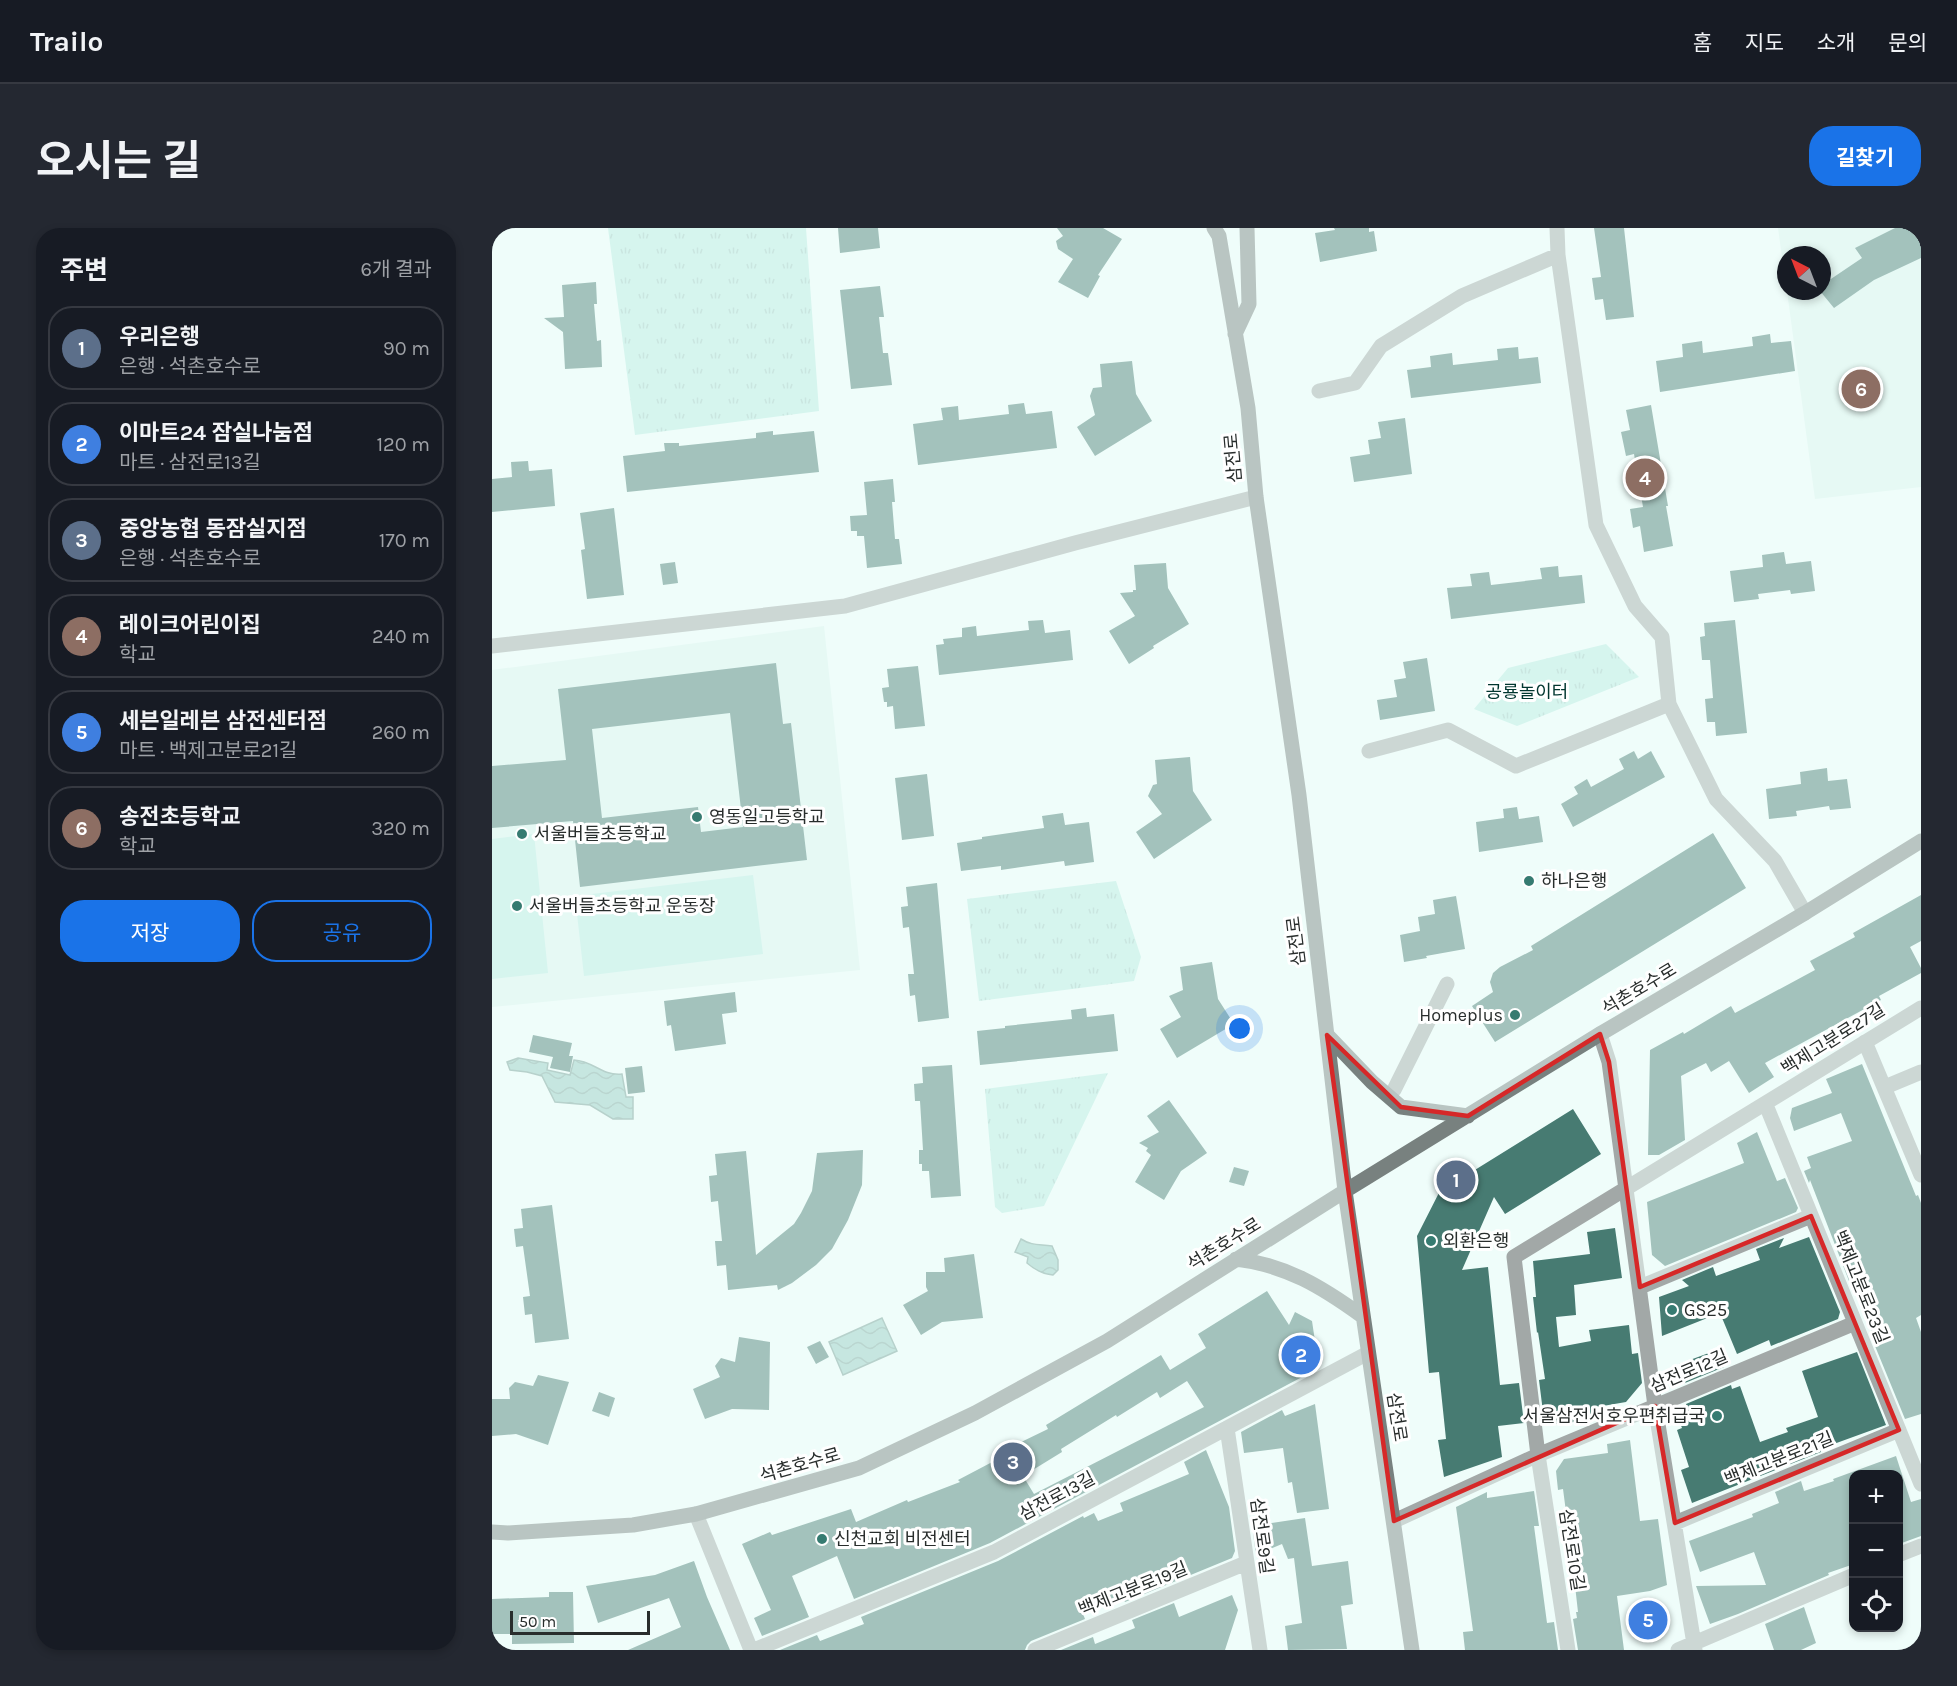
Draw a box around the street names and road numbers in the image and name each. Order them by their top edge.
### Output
street label: 삼전로 [1220,432,1246,484]
street label: 삼전로 [1282,915,1310,967]
street label: 석촌호수로 [1598,958,1680,1020]
street label: 백제고분로27길 [1777,998,1889,1080]
street label: 석촌호수로 [1183,1213,1265,1275]
street label: 백제고분로23길 [1828,1227,1894,1347]
street label: 삼전로12길 [1647,1345,1731,1397]
street label: 삼전로 [1382,1391,1412,1443]
street label: 백제고분로21길 [1721,1427,1837,1491]
street label: 석촌호수로 [757,1443,843,1487]
street label: 삼전로13길 [1015,1467,1099,1525]
street label: 삼전로9길 [1246,1496,1278,1576]
street label: 삼전로10길 [1555,1507,1589,1593]
street label: 백제고분로19길 [1075,1557,1191,1621]

